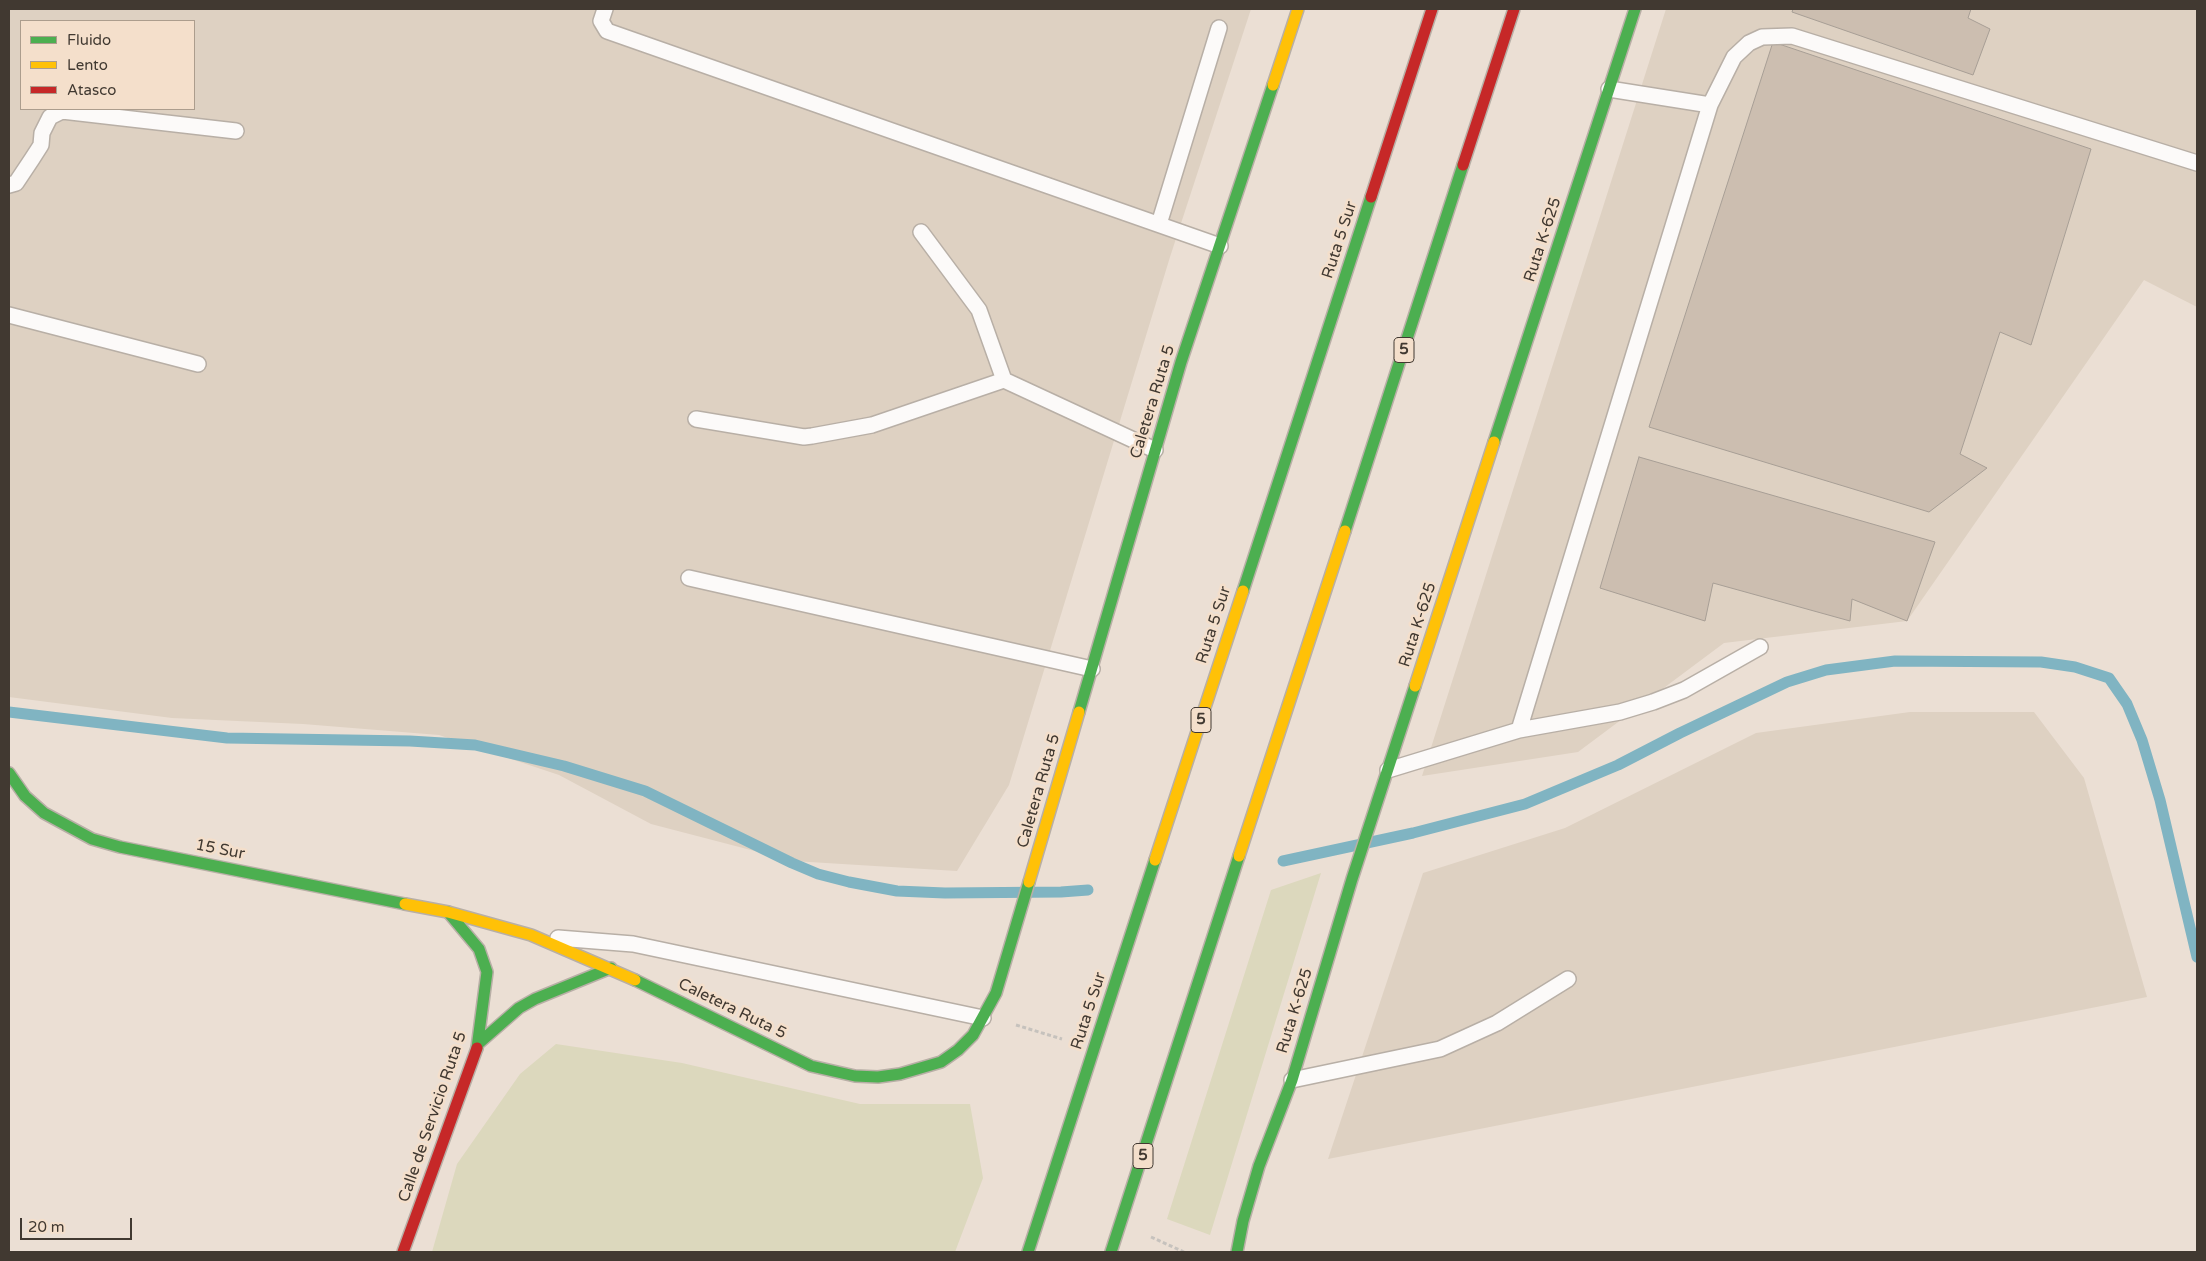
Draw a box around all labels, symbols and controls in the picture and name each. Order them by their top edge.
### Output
legend [20,20,195,110]
text: Fluido [67,31,111,49]
text: Lento [67,56,108,74]
text: Atasco [67,81,116,99]
street label: Ruta K-625 [1520,195,1566,285]
street label: Ruta 5 Sur [1318,199,1362,281]
road number: 5 [1394,338,1414,362]
street label: Caletera Ruta 5 [1127,343,1179,461]
street label: Ruta K-625 [1395,580,1441,670]
street label: Ruta 5 Sur [1192,584,1236,666]
road number: 5 [1191,708,1211,732]
street label: Caletera Ruta 5 [1014,732,1064,850]
street label: 15 Sur [194,836,246,864]
street label: Ruta K-625 [1273,966,1317,1056]
street label: Ruta 5 Sur [1067,970,1111,1052]
street label: Caletera Ruta 5 [675,975,789,1043]
street label: Calle de Servicio Ruta 5 [395,1029,471,1205]
road number: 5 [1133,1144,1153,1168]
scale bar [22,1208,135,1240]
text: 20 m [28,1218,65,1236]

